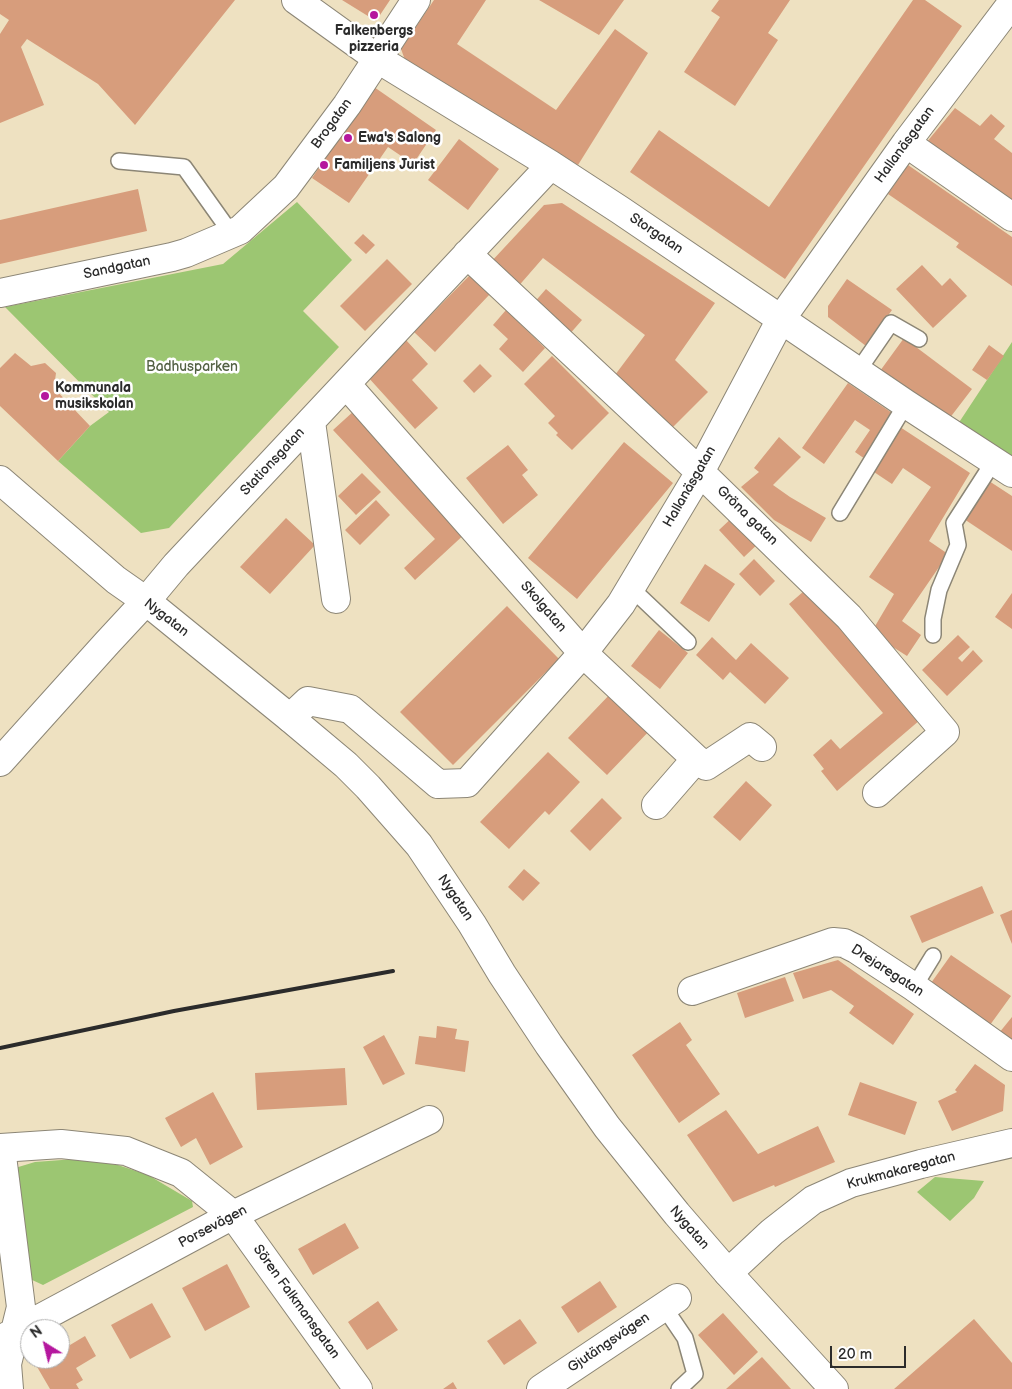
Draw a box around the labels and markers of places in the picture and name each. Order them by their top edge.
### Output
marker: Falkenbergs pizzeria [368,9,380,21]
place label: Falkenbergs pizzeria [335,23,413,56]
place label: Ewa's Salong [358,130,441,146]
marker: Ewa's Salong [342,132,354,144]
place label: Familjens Jurist [334,157,435,173]
marker: Familjens Jurist [318,159,330,171]
place label: Kommunala musikskolan [55,380,134,412]
marker: Kommunala musikskolan [39,390,51,402]

